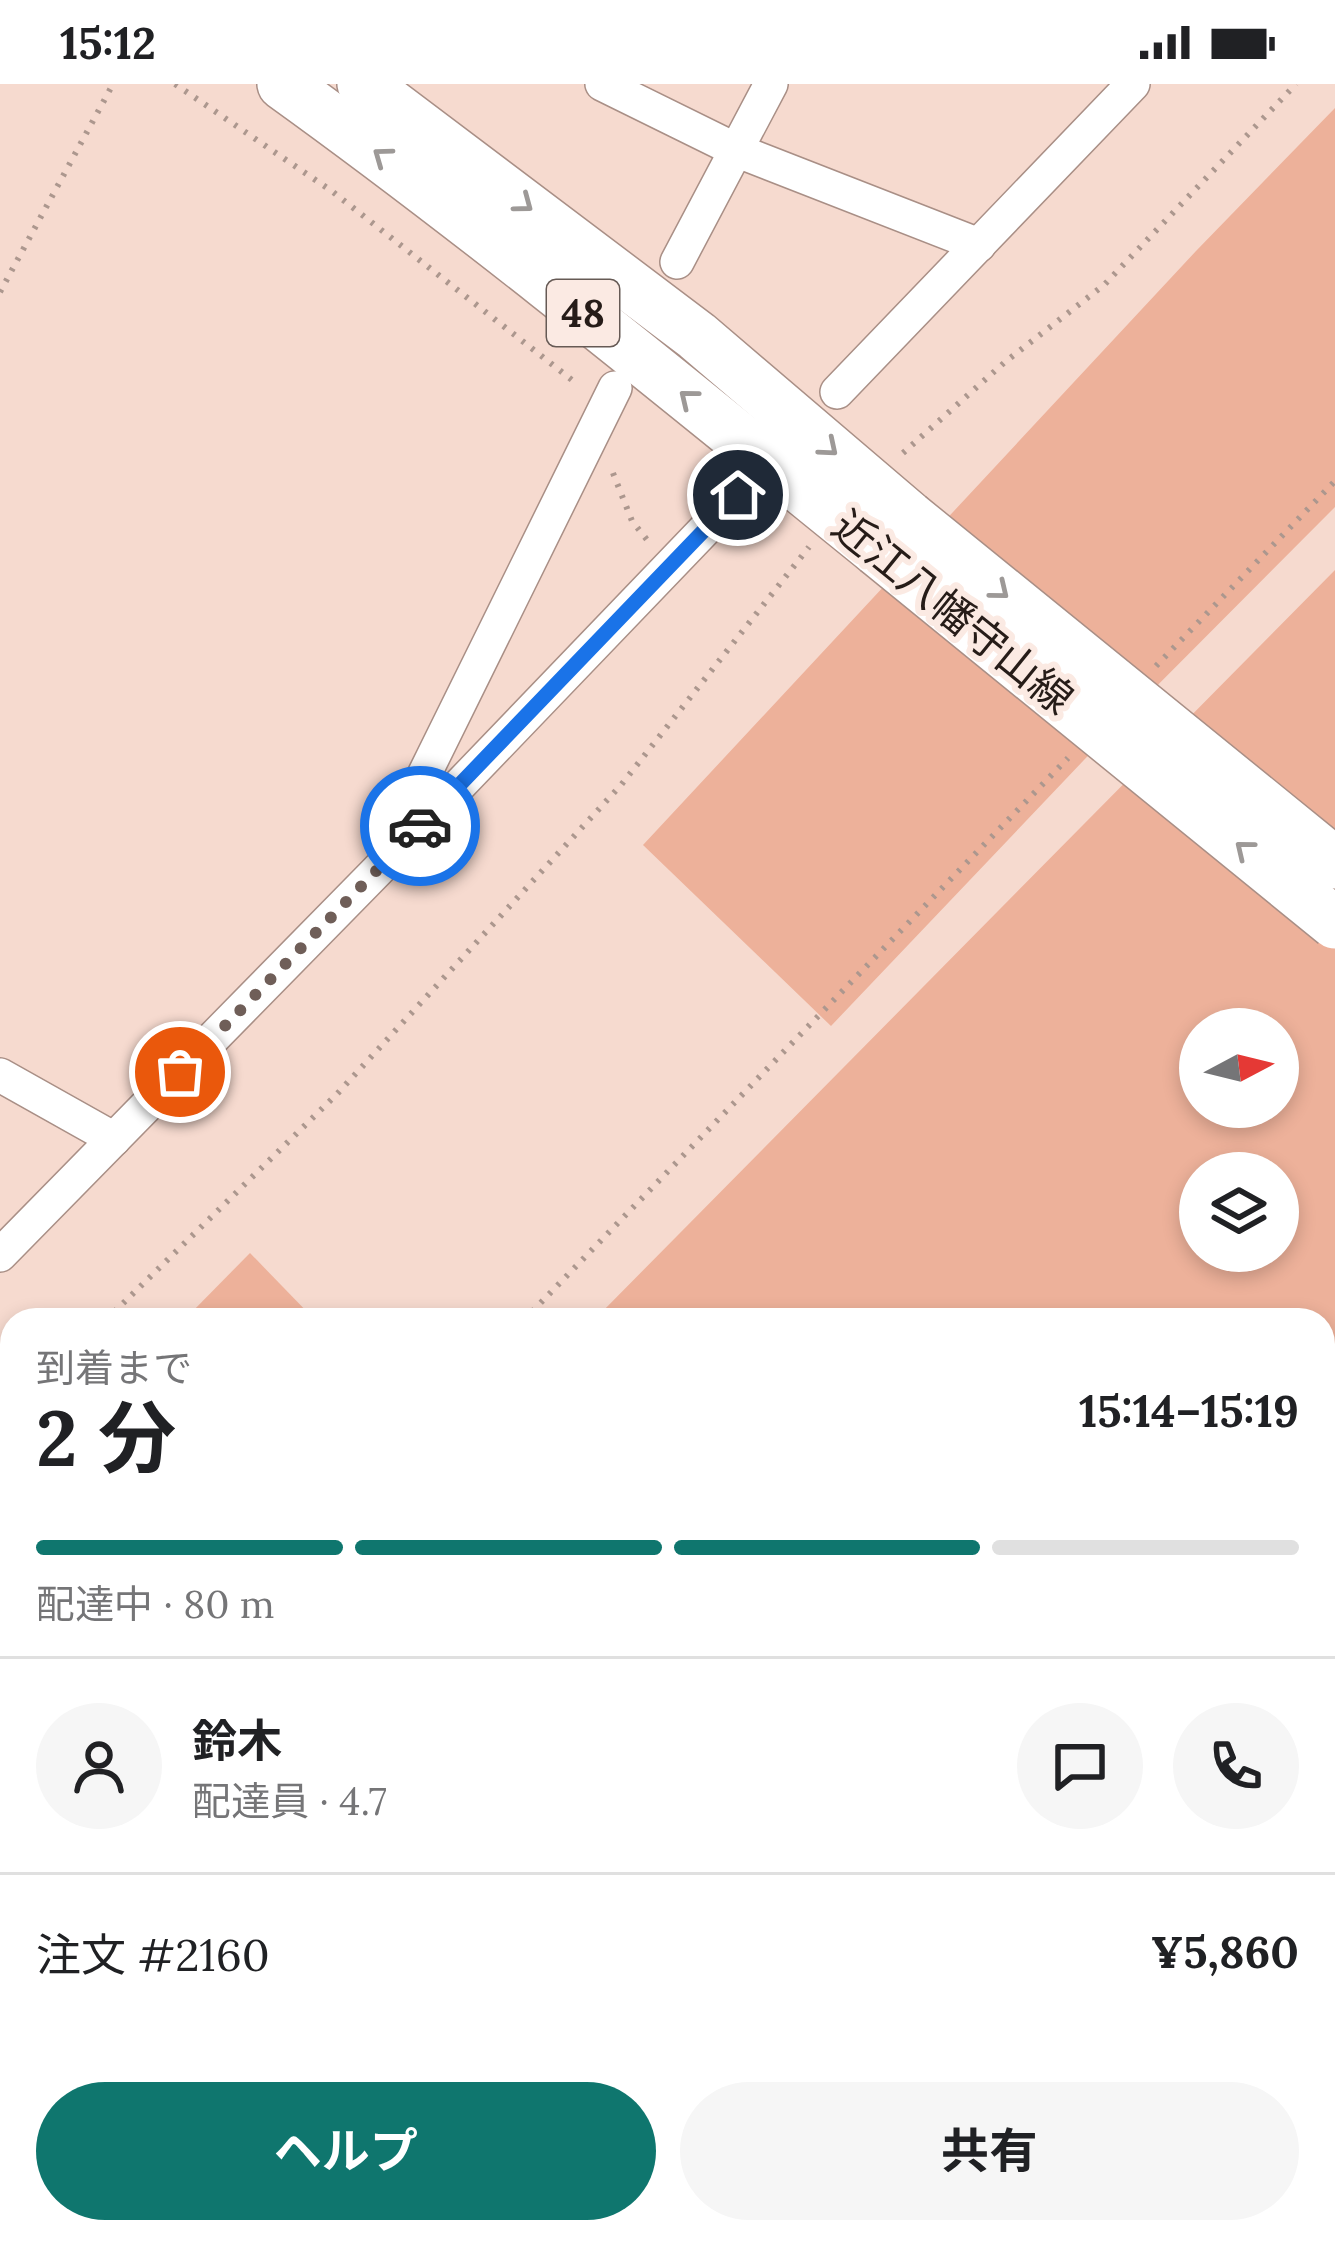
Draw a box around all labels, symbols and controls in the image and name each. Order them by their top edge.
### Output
text: 15:12 [60,14,156,71]
one-way arrow [374,148,395,170]
one-way arrow [511,190,533,212]
road number: 48 [547,280,619,346]
one-way arrow [680,390,702,412]
one-way arrow [815,434,837,455]
pin [687,444,789,546]
icon: home [705,462,771,528]
street label: 近江八幡守山線 [822,499,1084,725]
one-way arrow [986,576,1008,598]
courier [360,766,480,886]
icon: car [387,793,453,859]
one-way arrow [1236,842,1258,864]
north arrow [1179,1008,1299,1128]
map controls [1179,1008,1299,1272]
pin [129,1021,231,1123]
icon: bag [147,1039,213,1105]
button: layers [1179,1152,1299,1272]
text: 到着まで [36,1343,192,1393]
text: 15:14–15:19 [1079,1382,1299,1439]
text: 2 分 [36,1388,176,1487]
text: 配達中 · 80 m [36,1579,275,1629]
button: person [36,1703,162,1829]
button: chat [1017,1703,1143,1829]
button: phone [1173,1703,1299,1829]
text: 鈴木 [192,1712,282,1769]
text: 配達員 · 4.7 [192,1776,387,1826]
text: ¥5,860 [1151,1923,1299,1980]
text: 注文 #2160 [36,1926,270,1983]
button: ヘルプ [36,2082,656,2220]
button: 共有 [680,2082,1299,2220]

